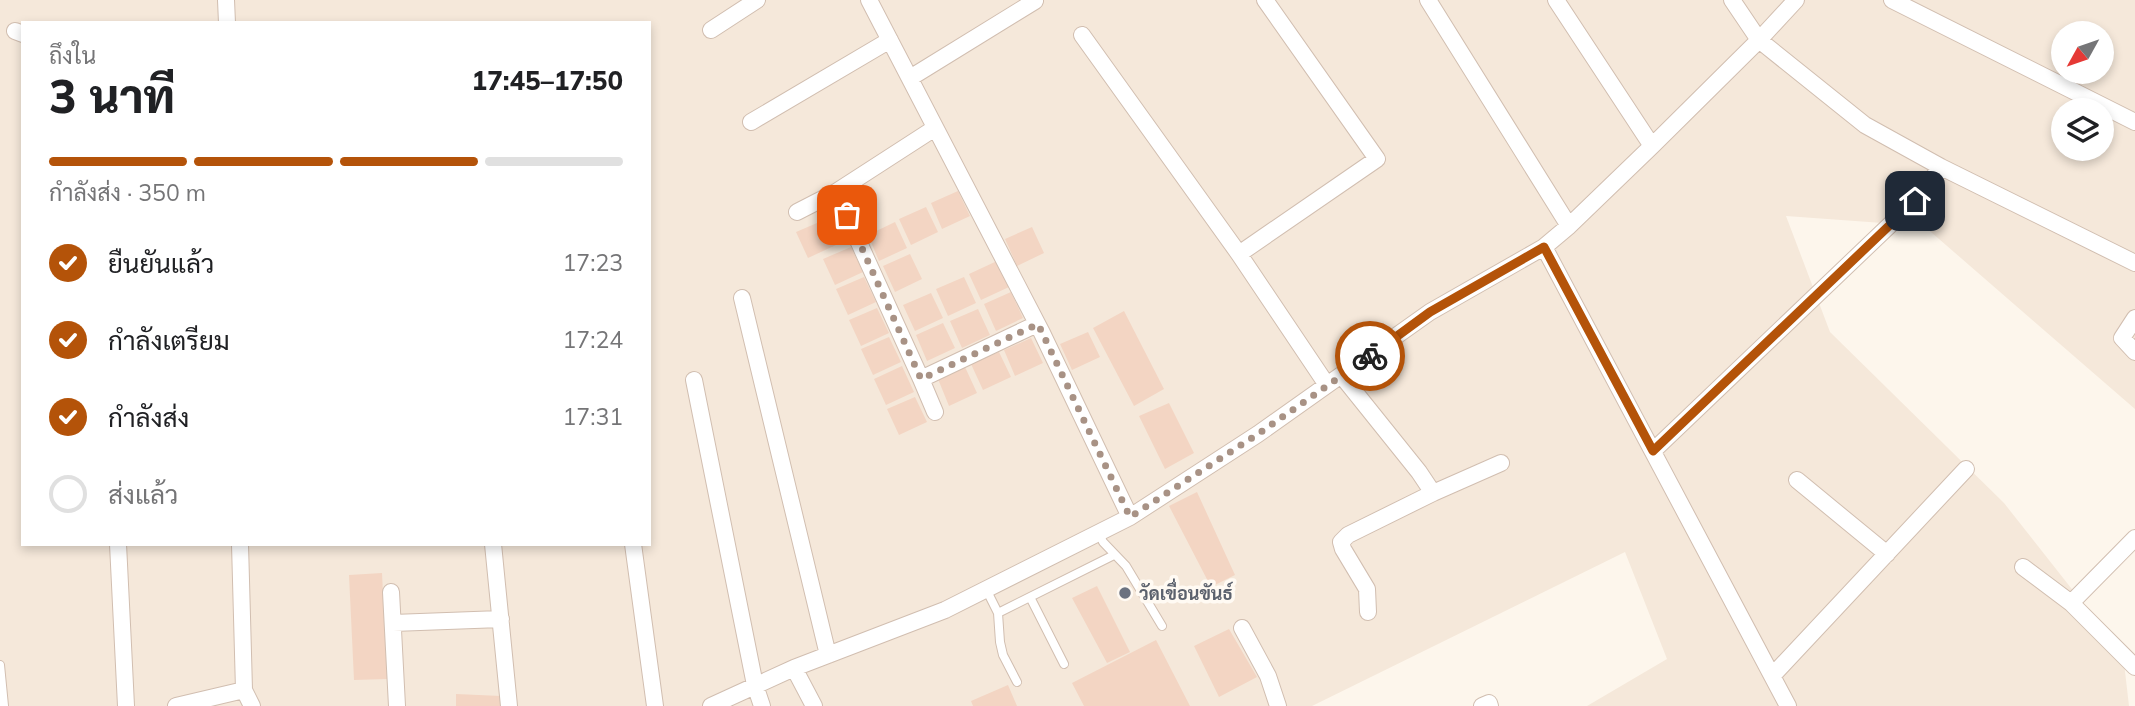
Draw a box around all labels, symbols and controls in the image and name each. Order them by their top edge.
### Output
north arrow [2051,21,2114,84]
map controls [2051,21,2114,161]
text: ถึงใน [49,41,96,70]
text: 17:45–17:50 [472,64,623,97]
text: 3 นาที [49,67,175,125]
button: layers [2051,98,2114,161]
pin [1885,171,1945,231]
text: กำลังส่ง · 350 m [49,178,206,207]
icon: home [1896,182,1934,220]
pin [817,185,877,245]
icon: bag [828,196,866,234]
icon: check [49,244,87,282]
text: ยืนยันแล้ว [108,247,214,280]
text: 17:23 [563,248,623,277]
icon: check [49,321,87,359]
courier [1335,321,1405,391]
text: กำลังเตรียม [108,324,230,357]
text: 17:24 [563,325,623,354]
icon: bike [1351,337,1389,375]
icon: check [49,398,87,436]
text: กำลังส่ง [108,401,189,434]
text: 17:31 [563,402,623,431]
text: ส่งแล้ว [108,478,178,511]
place label: วัดเขื่อนขันธ์ [1139,578,1234,605]
marker: วัดเขื่อนขันธ์ [1117,585,1133,601]

